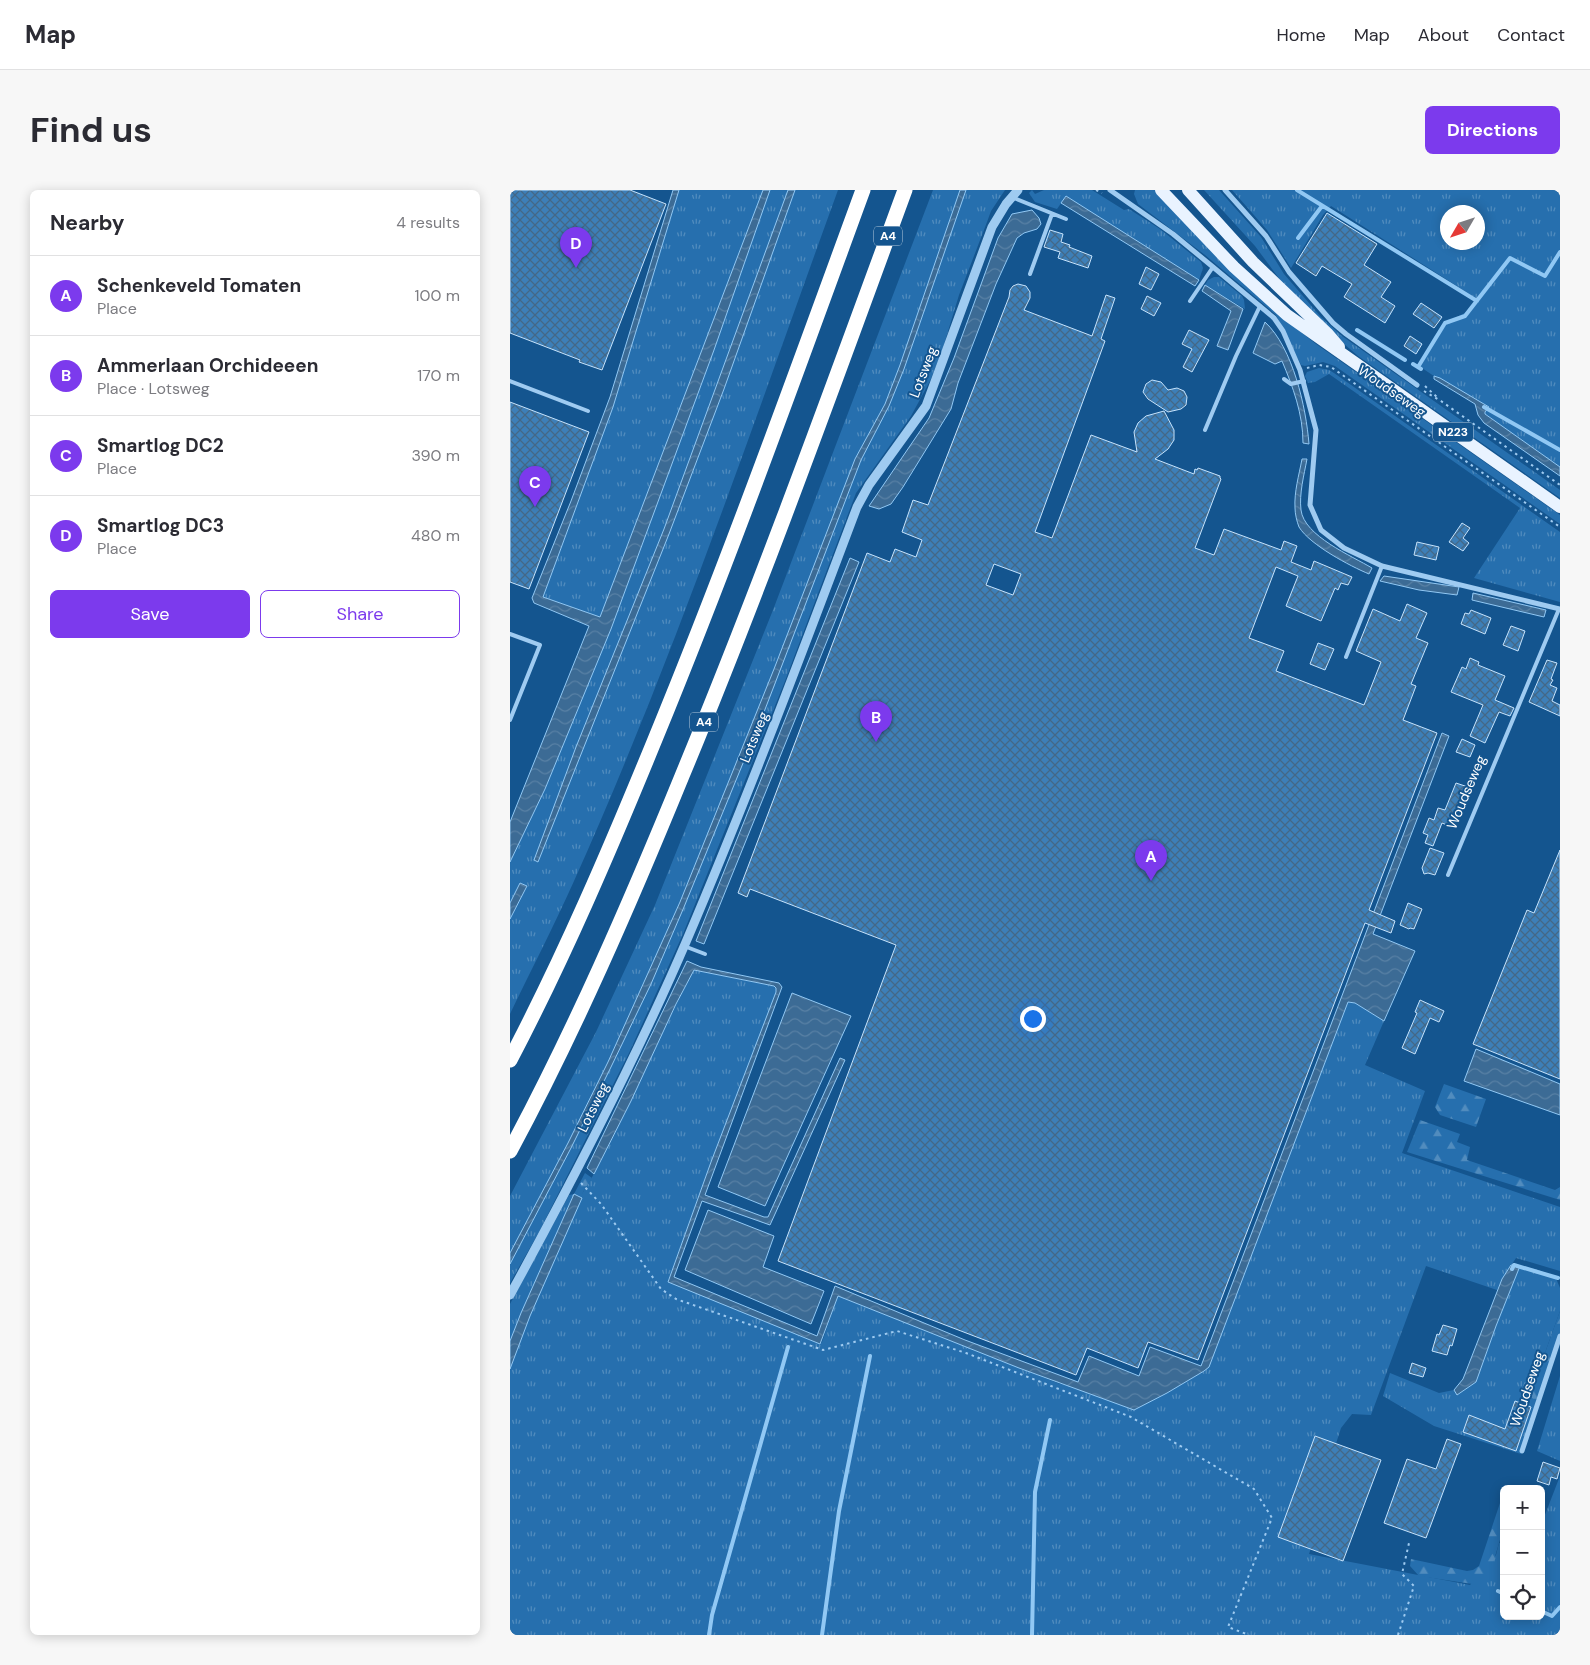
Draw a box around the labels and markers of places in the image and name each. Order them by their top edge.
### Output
pin: D [560,227,592,268]
pin: C [519,466,551,507]
pin: B [860,701,892,742]
pin: A [1135,840,1167,881]

